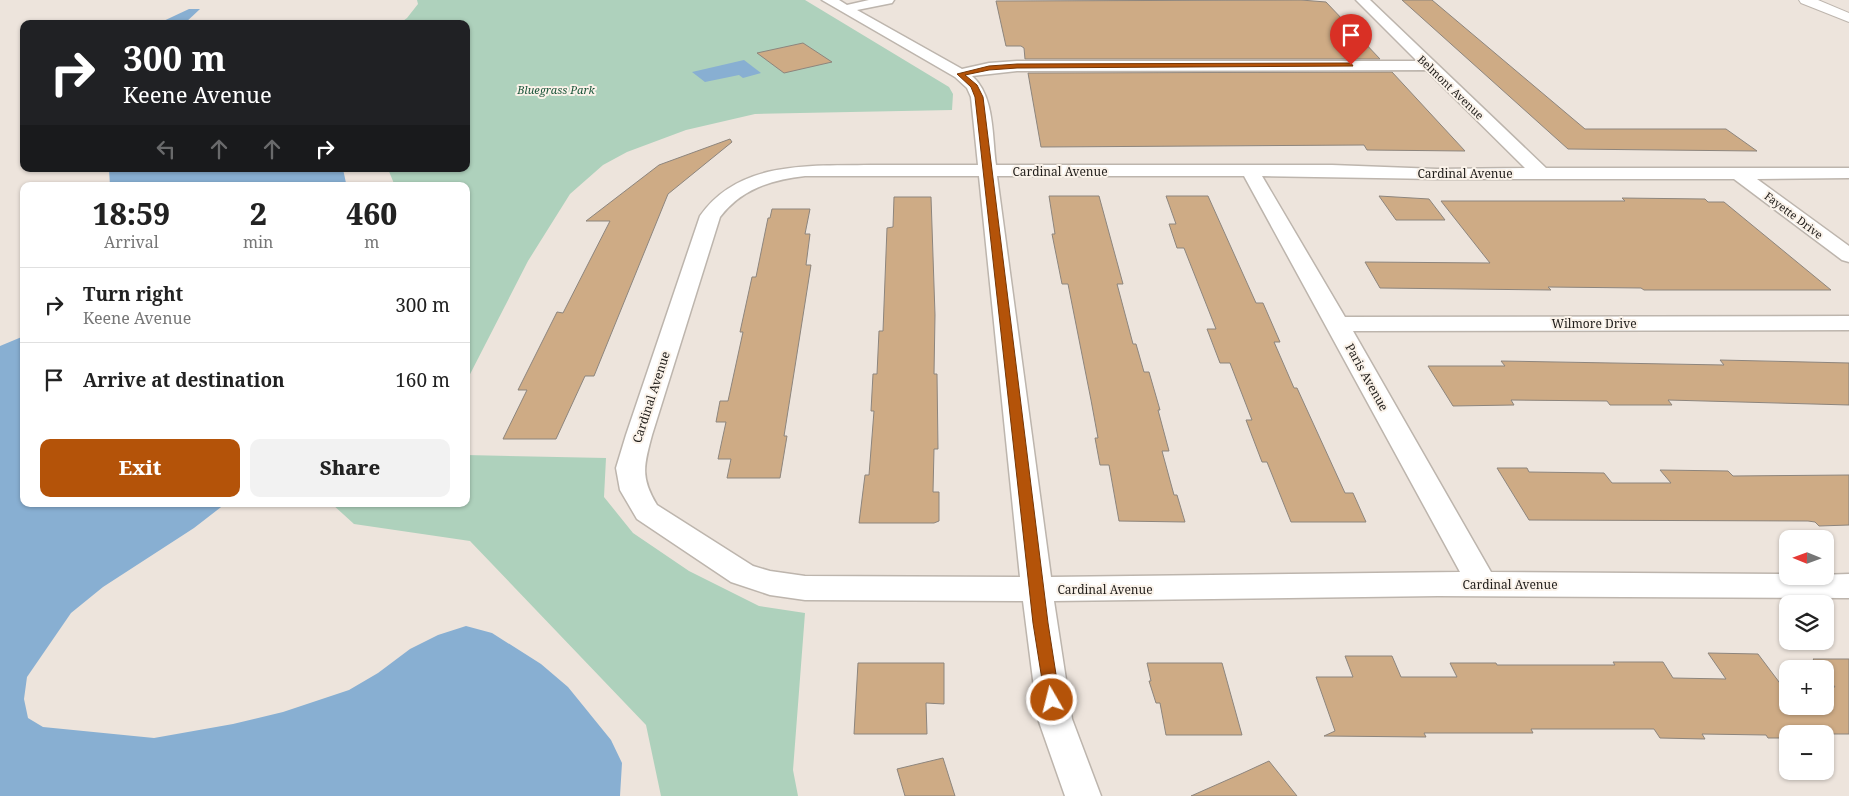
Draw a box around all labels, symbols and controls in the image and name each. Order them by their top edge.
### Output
pin [1330,14,1372,65]
icon: arrive [1337,21,1365,49]
text: 300 m [123,34,226,81]
icon: right [40,40,105,105]
street label: Belmont Avenue [1415,52,1487,122]
text: Keene Avenue [123,79,272,109]
park label: Bluegrass Park [516,82,596,97]
icon: left [152,135,180,163]
icon: ahead [205,135,233,163]
icon: ahead [258,135,286,163]
icon: right [311,135,339,163]
street label: Cardinal Avenue [1012,163,1108,180]
street label: Cardinal Avenue [1417,165,1513,182]
street label: Fayette Drive [1762,188,1826,242]
text: 18:59 [93,193,170,234]
text: 2 [250,193,267,234]
text: 460 [346,193,397,234]
text: Arrival [104,231,159,253]
text: min [243,231,273,253]
text: m [364,231,379,253]
text: Turn right [83,281,183,307]
icon: right [40,291,68,319]
text: 300 m [395,292,450,318]
text: Keene Avenue [83,307,191,329]
street label: Wilmore Drive [1551,315,1637,332]
street label: Paris Avenue [1341,340,1393,414]
street label: Cardinal Avenue [628,349,674,445]
icon: arrive [40,366,68,394]
text: Arrive at destination [83,367,285,393]
text: 160 m [395,367,450,393]
button: Exit [40,439,240,497]
button: Share [250,439,450,497]
north arrow [1779,530,1834,585]
map controls [1779,530,1834,780]
street label: Cardinal Avenue [1462,576,1558,593]
street label: Cardinal Avenue [1057,581,1153,598]
button: layers [1779,595,1834,650]
button: + [1779,660,1834,715]
position arrow [1025,673,1077,725]
button: − [1779,725,1834,780]

